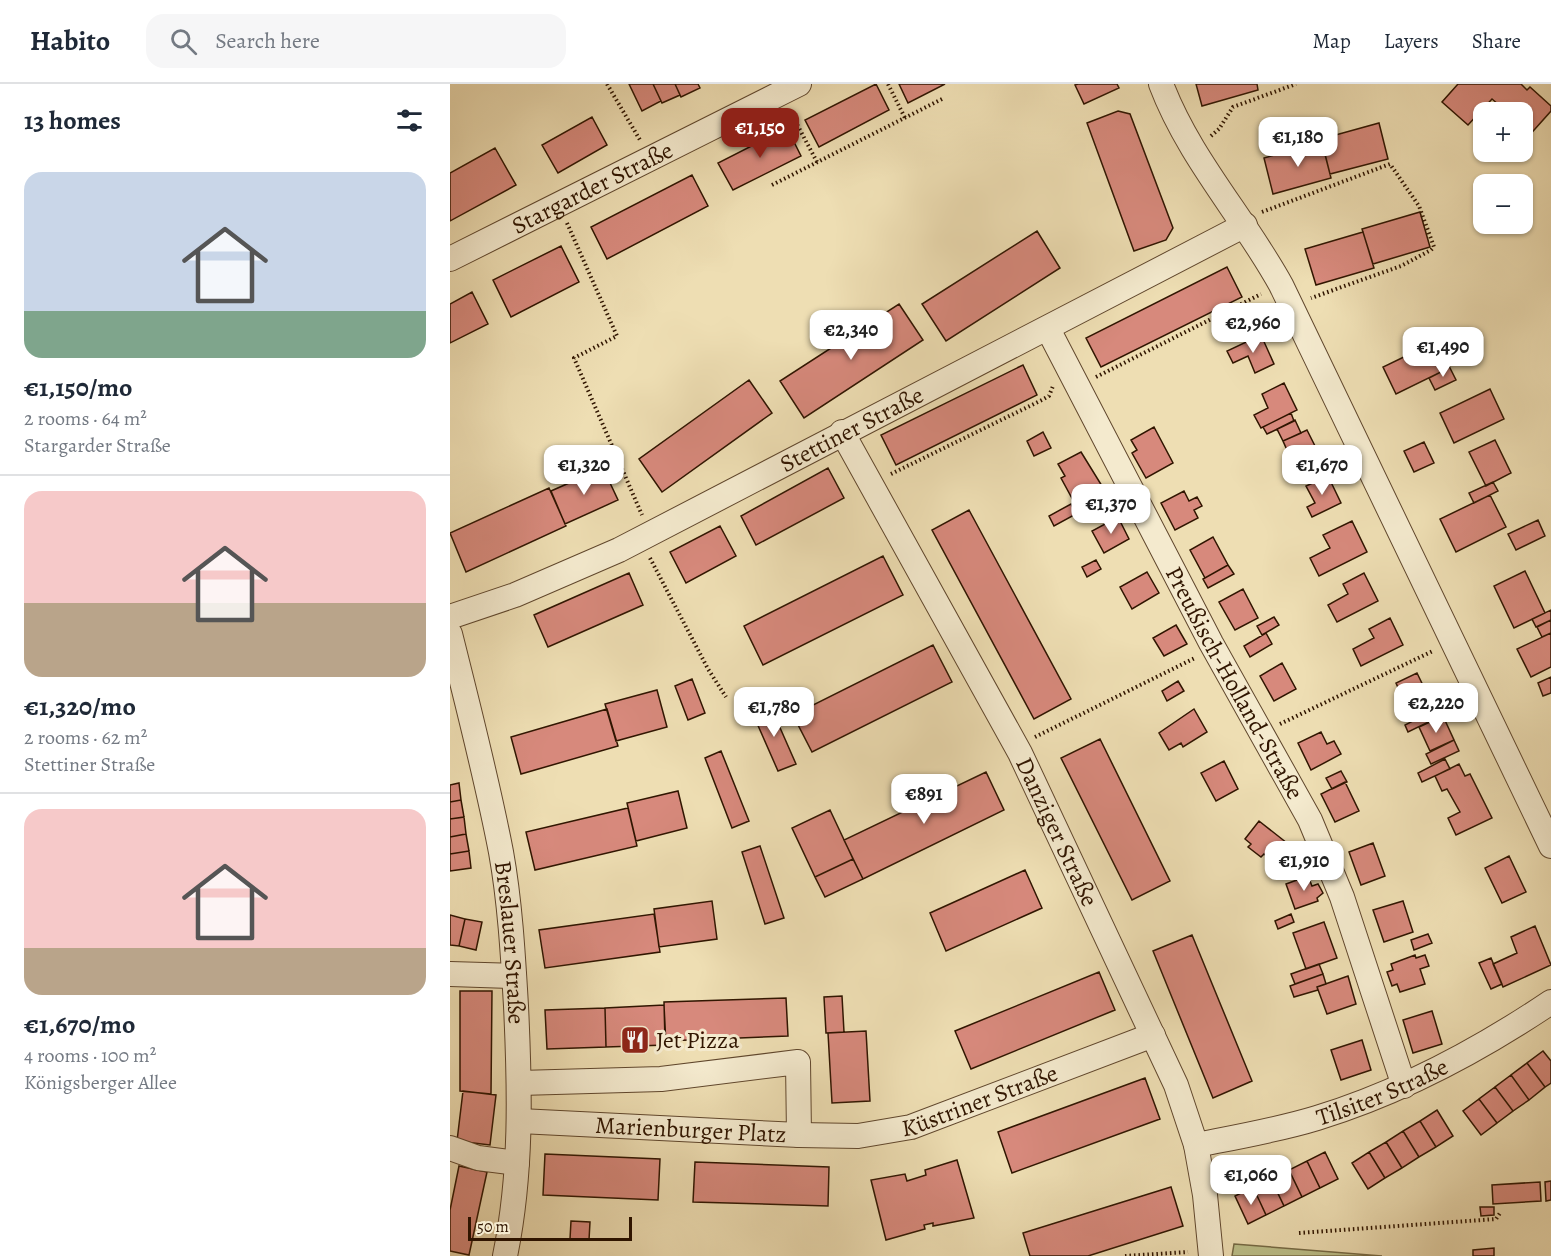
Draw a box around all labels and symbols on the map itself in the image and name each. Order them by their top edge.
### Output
pin: €1,150 [711,108,809,159]
pin: €1,180 [1249,117,1347,168]
street label: Stargarder Straße [506,134,678,242]
pin: €2,960 [1204,303,1302,354]
pin: €2,340 [802,310,900,361]
pin: €1,490 [1394,327,1492,378]
street label: Stettiner Straße [774,379,929,480]
pin: €1,320 [535,445,633,496]
pin: €1,670 [1273,445,1371,496]
pin: €1,370 [1062,484,1160,535]
street label: Preußisch-Holland-Straße [1158,561,1311,805]
pin: €2,220 [1387,683,1485,734]
pin: €1,780 [725,687,823,738]
street label: Danziger Straße [1008,752,1106,912]
pin: €891 [888,774,960,825]
pin: €1,910 [1255,841,1353,892]
street label: Breslauer Straße [487,858,533,1025]
restaurant icon: Jet Pizza [619,1024,651,1056]
place label: Jet Pizza [656,1024,740,1056]
street label: Tilsiter Straße [1312,1050,1453,1133]
street label: Küstriner Straße [899,1057,1062,1144]
street label: Marienburger Platz [594,1109,787,1150]
pin: €1,060 [1202,1155,1300,1206]
scale bar [468,1214,632,1242]

